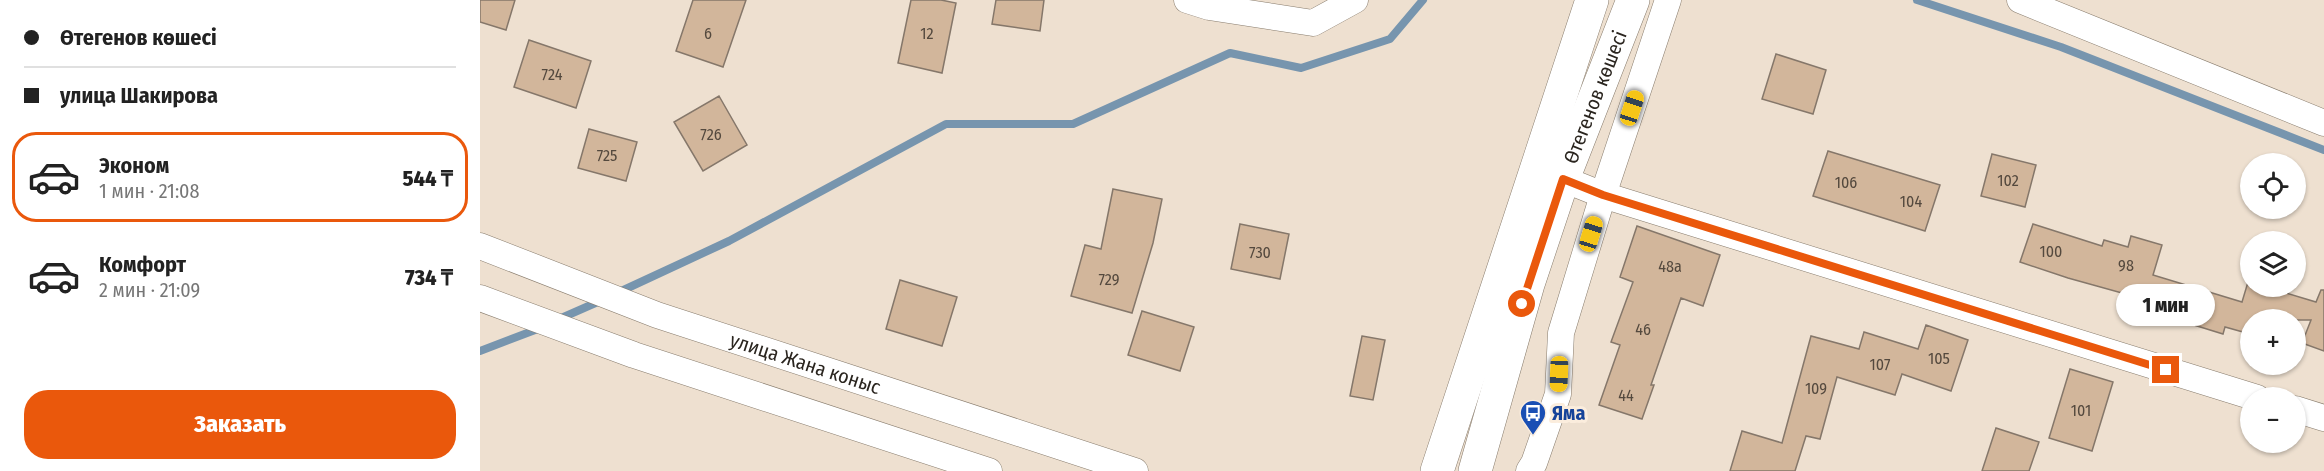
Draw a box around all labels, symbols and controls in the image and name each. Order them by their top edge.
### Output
text: Өтегенов көшесі [60,24,217,51]
house number: 6 [704,24,712,43]
house number: 12 [920,24,934,43]
street label: Өтегенов көшесі [1558,27,1632,167]
house number: 724 [542,65,563,84]
text: улица Шакирова [60,82,218,109]
car [1618,88,1646,128]
house number: 726 [700,125,722,144]
house number: 725 [597,146,617,165]
icon: car [27,150,81,204]
text: Эконом [99,152,169,179]
map controls [2240,153,2306,453]
button: locate [2240,153,2306,219]
text: 544 ₸ [403,165,453,192]
house number: 102 [1997,171,2019,190]
house number: 106 [1835,173,1857,192]
text: 1 мин · 21:08 [99,179,200,203]
house number: 104 [1900,192,1922,211]
car [1577,214,1605,254]
button: layers [2240,231,2306,297]
house number: 100 [2040,242,2062,261]
house number: 730 [1249,243,1271,262]
icon: car [27,249,81,303]
text: Комфорт [99,251,186,278]
house number: 98 [2118,256,2134,275]
house number: 48а [1658,257,1682,276]
text: 734 ₸ [405,264,453,291]
house number: 729 [1098,270,1120,289]
text: 2 мин · 21:09 [99,278,200,302]
callout: 1 мин [2116,283,2216,325]
route start [1508,290,1535,317]
text: 1 мин [2142,293,2189,317]
button: + [2240,309,2306,375]
house number: 46 [1635,320,1651,339]
street label: улица Жана коныс [727,328,884,399]
house number: 105 [1928,349,1950,368]
house number: 107 [1870,355,1891,374]
car [1549,356,1569,392]
route end [2152,356,2179,383]
house number: 109 [1805,379,1827,398]
house number: 44 [1618,386,1634,405]
button: − [2240,387,2306,453]
button: Заказать [24,390,456,459]
bus stop icon: Яма [1518,398,1548,436]
place label: Яма [1552,401,1585,425]
house number: 101 [2071,401,2091,420]

